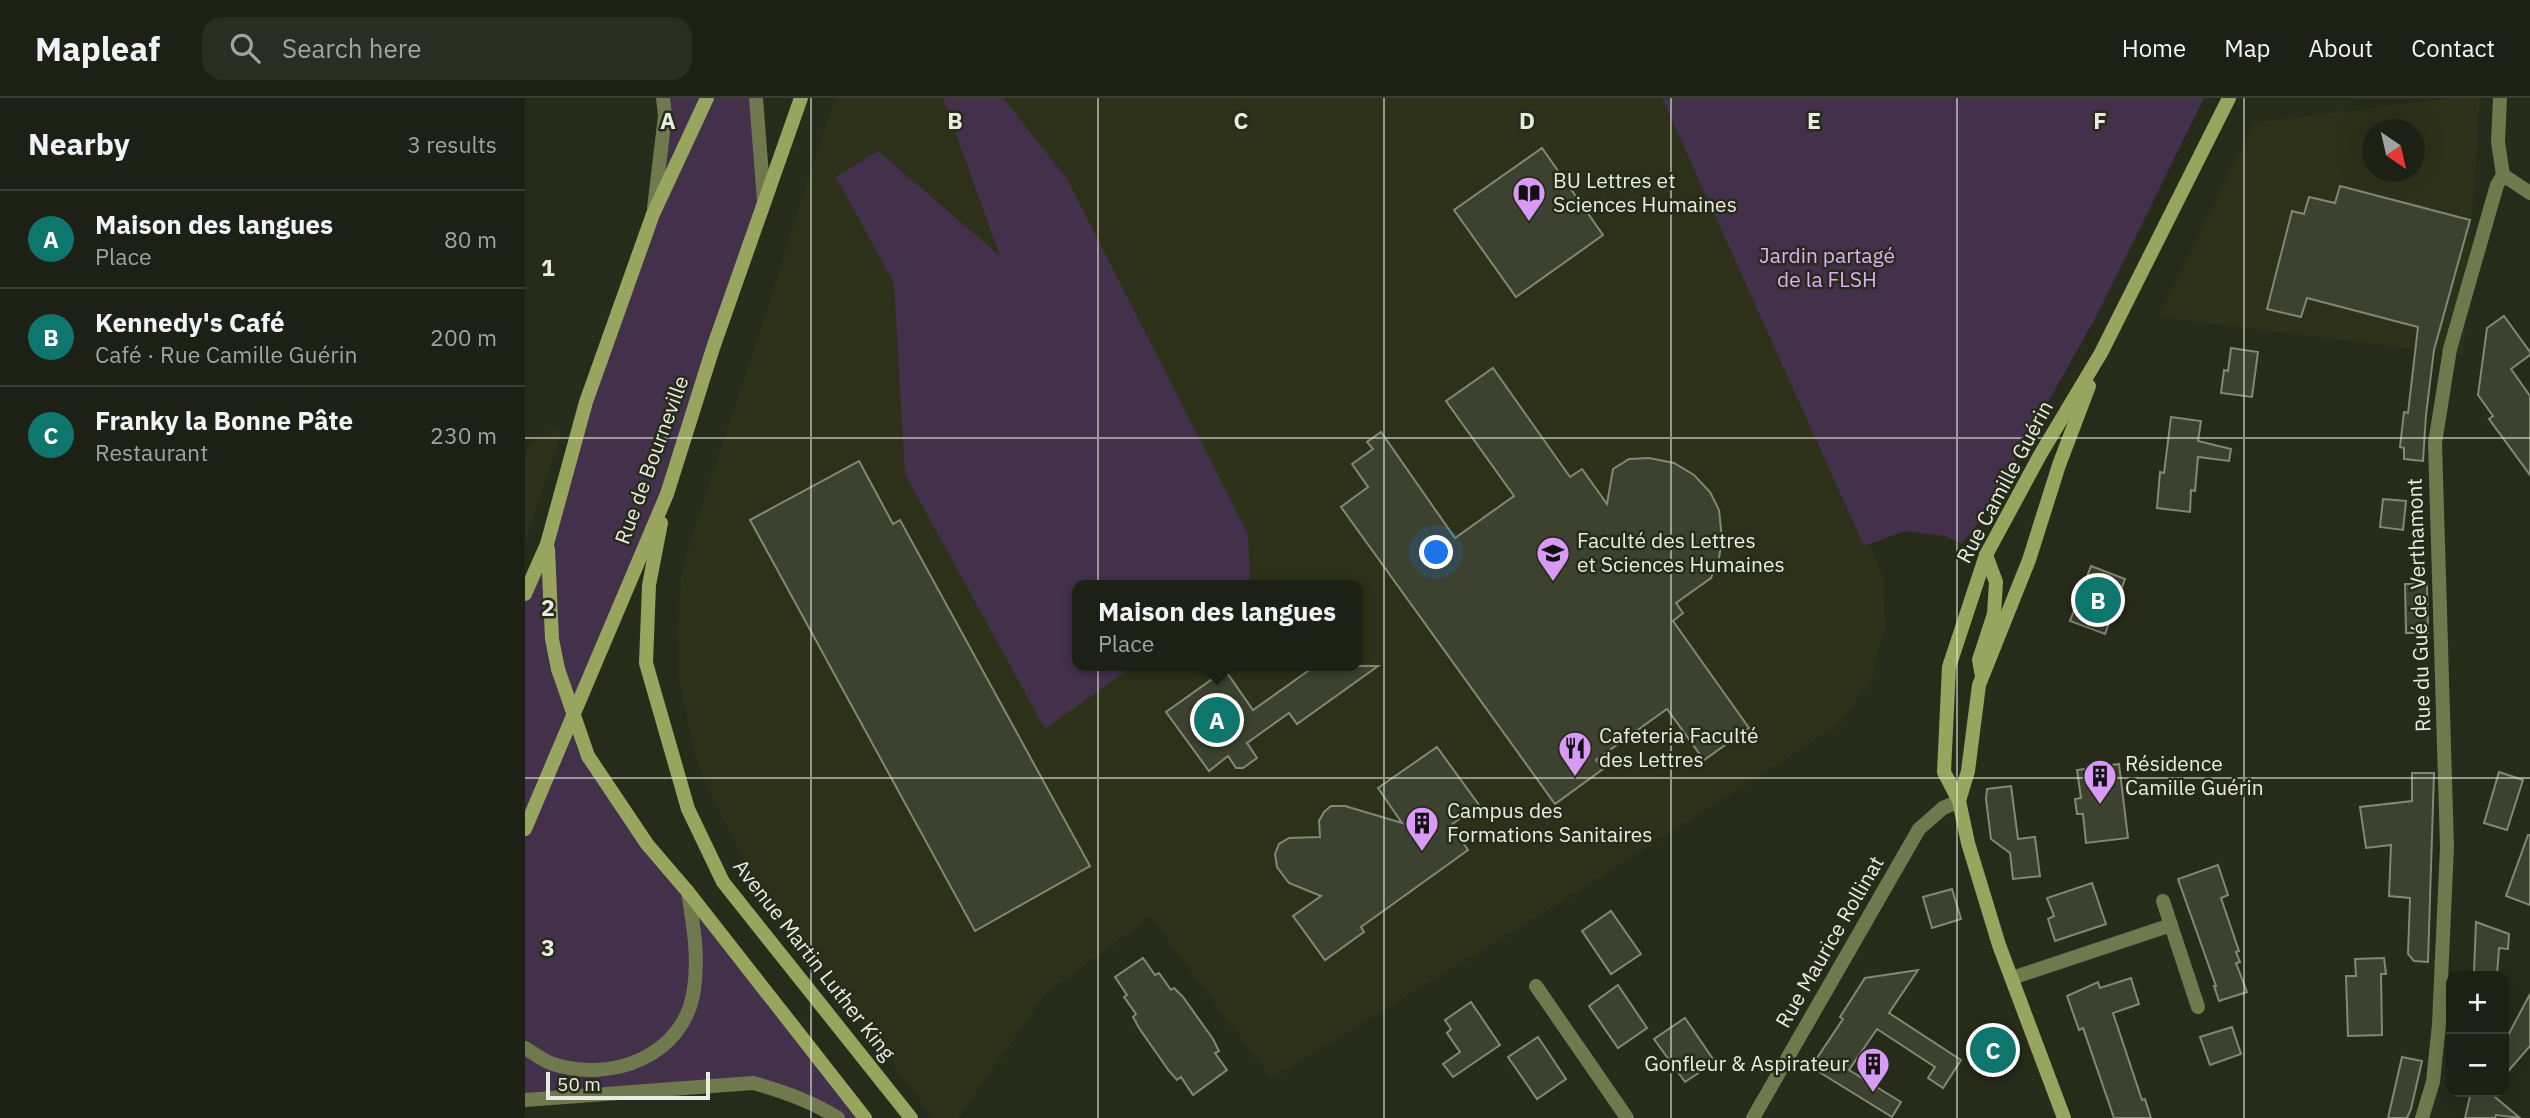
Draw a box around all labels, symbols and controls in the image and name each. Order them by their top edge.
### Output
search box [202,17,692,80]
text: Mapleaf [35,27,160,70]
icon: search [226,29,264,67]
text: Search here [282,31,422,65]
text: Home [2122,32,2186,64]
text: Map [2224,32,2270,64]
text: About [2308,32,2373,64]
text: Contact [2411,32,2495,64]
text: A [660,105,676,135]
text: B [947,105,963,135]
text: C [1234,105,1249,135]
text: D [1519,105,1535,135]
text: E [1807,105,1821,135]
text: F [2093,105,2107,135]
north arrow [2362,119,2425,182]
text: Nearby [28,124,130,163]
text: 3 results [407,129,497,159]
place label: BU Lettres et Sciences Humaines [1553,166,1737,218]
library icon: BU Lettres et Sciences Humaines [1510,174,1548,223]
text: Maison des langues [95,207,333,241]
text: A [43,224,59,254]
text: 80 m [444,224,497,254]
text: Place [95,241,152,271]
park label: Jardin partagé de la FLSH [1759,241,1895,293]
text: 1 [541,252,555,282]
text: Kennedy's Café [95,305,285,339]
text: B [43,322,59,352]
text: 200 m [430,322,497,352]
text: Café · Rue Camille Guérin [95,339,358,369]
street label: Rue de Bourneville [608,372,695,548]
street label: Rue Camille Guérin [1949,395,2059,568]
text: Franky la Bonne Pâte [95,403,353,437]
text: C [44,420,58,450]
text: 230 m [430,420,497,450]
text: Restaurant [95,437,208,467]
street label: Rue du Gué de Verthamont [2400,478,2436,732]
place label: Faculté des Lettres et Sciences Humaines [1577,526,1785,578]
school or university icon: Faculté des Lettres et Sciences Humaines [1534,534,1572,583]
your location [1419,535,1453,569]
pin: B [2075,574,2121,626]
popup [1072,580,1362,671]
text: 2 [541,592,555,622]
text: Maison des langues [1098,594,1336,628]
text: Place [1098,628,1154,658]
pin: A [1194,694,1240,746]
place label: Cafeteria Faculté des Lettres [1599,721,1758,773]
restaurant icon: Cafeteria Faculté des Lettres [1556,729,1594,778]
place label: Résidence Camille Guérin [2125,749,2264,801]
building icon: Résidence Camille Guérin [2081,757,2119,806]
place label: Campus des Formations Sanitaires [1447,796,1653,848]
building icon: Campus des Formations Sanitaires [1403,804,1441,853]
street label: Rue Maurice Rollinat [1769,851,1890,1032]
street label: Avenue Martin Luther King [727,853,902,1066]
text: 3 [541,932,555,962]
map controls [2446,971,2509,1097]
button: + [2446,971,2509,1034]
pin: C [1970,1024,2016,1076]
button: − [2446,1034,2509,1097]
building icon: Gonfleur & Aspirateur [1854,1045,1892,1094]
place label: Gonfleur & Aspirateur [1644,1049,1849,1077]
scale bar [546,1069,711,1101]
text: 50 m [557,1072,601,1096]

